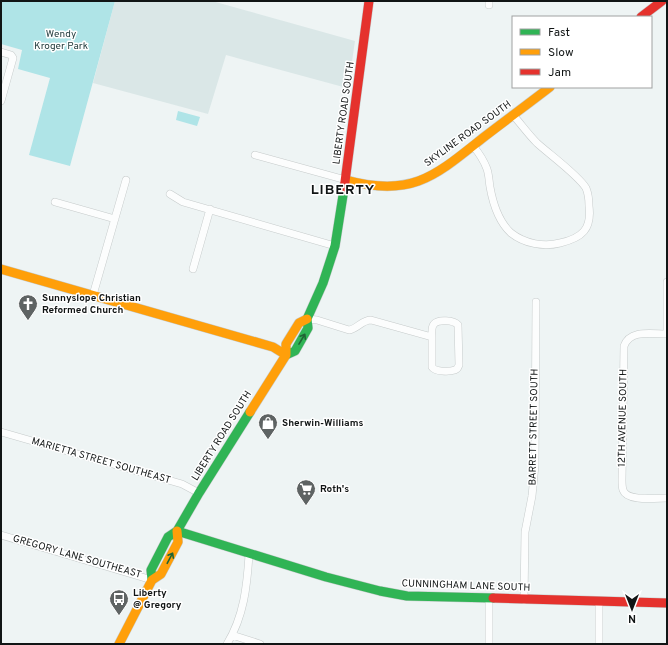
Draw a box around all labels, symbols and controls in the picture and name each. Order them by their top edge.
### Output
legend [512,16,652,88]
text: Fast [548,25,570,41]
park label: Wendy Kroger Park [34,28,88,53]
text: Slow [548,45,574,61]
street label: LIBERTY ROAD SOUTH [330,61,358,165]
text: Jam [548,65,571,81]
street label: SKYLINE ROAD SOUTH [422,98,514,170]
district label: LIBERTY [311,182,375,199]
place label: Sunnyslope Christian Reformed Church [42,292,141,317]
church icon: Sunnyslope Christian Reformed Church [17,293,39,321]
one-way arrow [298,333,306,345]
street label: BARRETT STREET SOUTH [526,369,542,485]
street label: 12TH AVENUE SOUTH [616,369,630,467]
street label: LIBERTY ROAD SOUTH [189,389,255,483]
shop icon: Sherwin-Williams [257,412,279,440]
place label: Sherwin-Williams [282,417,363,430]
street label: MARIETTA STREET SOUTHEAST [30,435,172,487]
supermarket icon: Roth's [295,478,317,506]
place label: Roth's [320,483,349,496]
street label: GREGORY LANE SOUTHEAST [11,532,143,582]
one-way arrow [166,552,174,564]
street label: CUNNINGHAM LANE SOUTH [401,577,531,595]
place label: Liberty @ Gregory [133,587,182,612]
bus stop icon: Liberty @ Gregory [108,588,130,616]
north arrow [612,589,652,629]
text: N [628,611,636,625]

